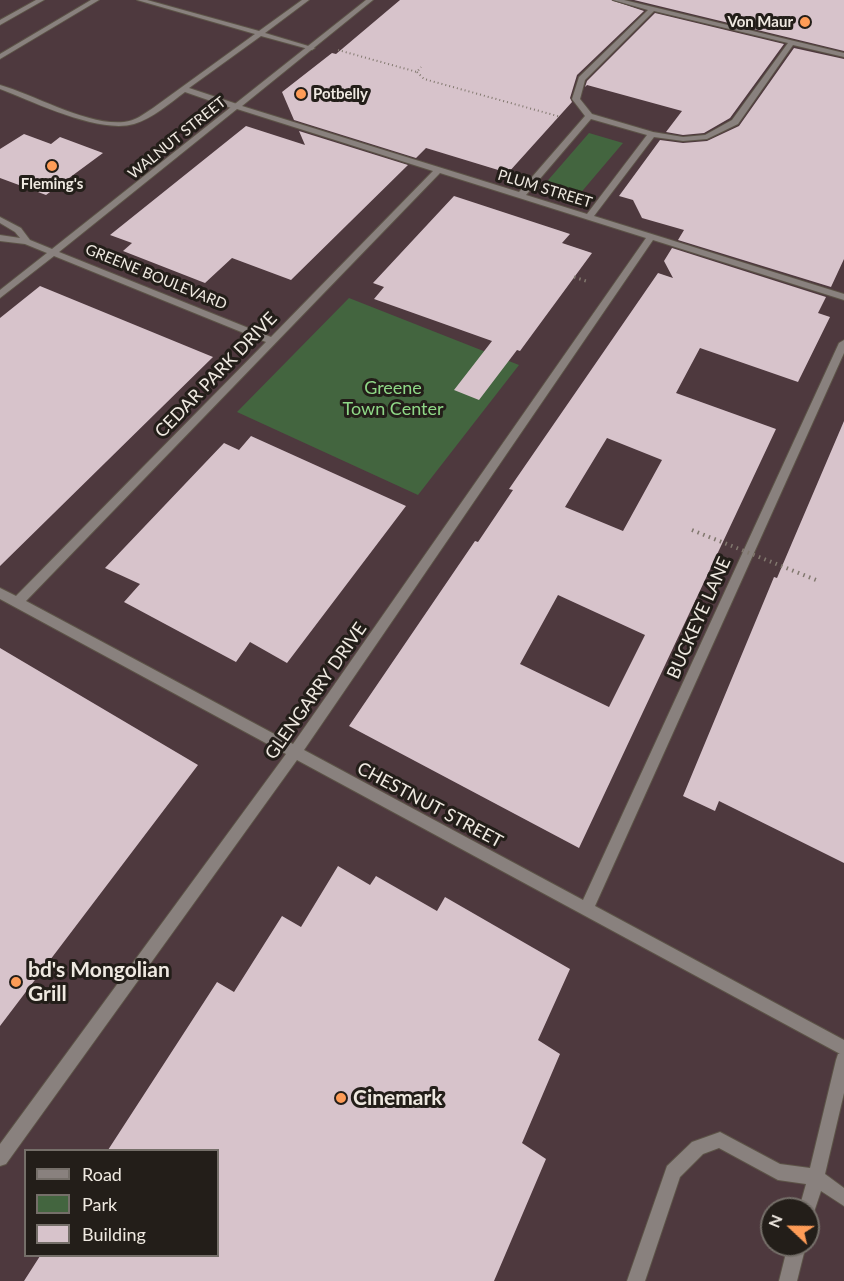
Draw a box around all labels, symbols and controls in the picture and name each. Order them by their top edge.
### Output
place label: Von Maur [727,13,793,31]
marker: Von Maur [798,15,812,29]
place label: Potbelly [313,85,368,103]
marker: Potbelly [294,87,308,101]
street label: WALNUT STREET [125,93,229,183]
marker: Fleming's [45,159,59,173]
street label: PLUM STREET [496,166,594,212]
place label: Fleming's [21,175,83,193]
street label: GREENE BOULEVARD [83,240,229,314]
street label: CEDAR PARK DRIVE [150,308,282,442]
park label: Greene Town Center [342,377,444,420]
street label: BUCKEYE LANE [662,554,736,682]
street label: GLENGARRY DRIVE [261,618,371,764]
street label: CHESTNUT STREET [353,757,507,853]
place label: bd's Mongolian Grill [28,957,170,1007]
marker: bd's Mongolian Grill [9,975,23,989]
place label: Cinemark [353,1085,443,1111]
marker: Cinemark [334,1091,348,1105]
legend [24,1149,219,1257]
text: Road [82,1163,122,1185]
text: Park [82,1193,117,1215]
north arrow [760,1197,820,1257]
text: N [764,1212,786,1230]
text: Building [82,1223,146,1245]

